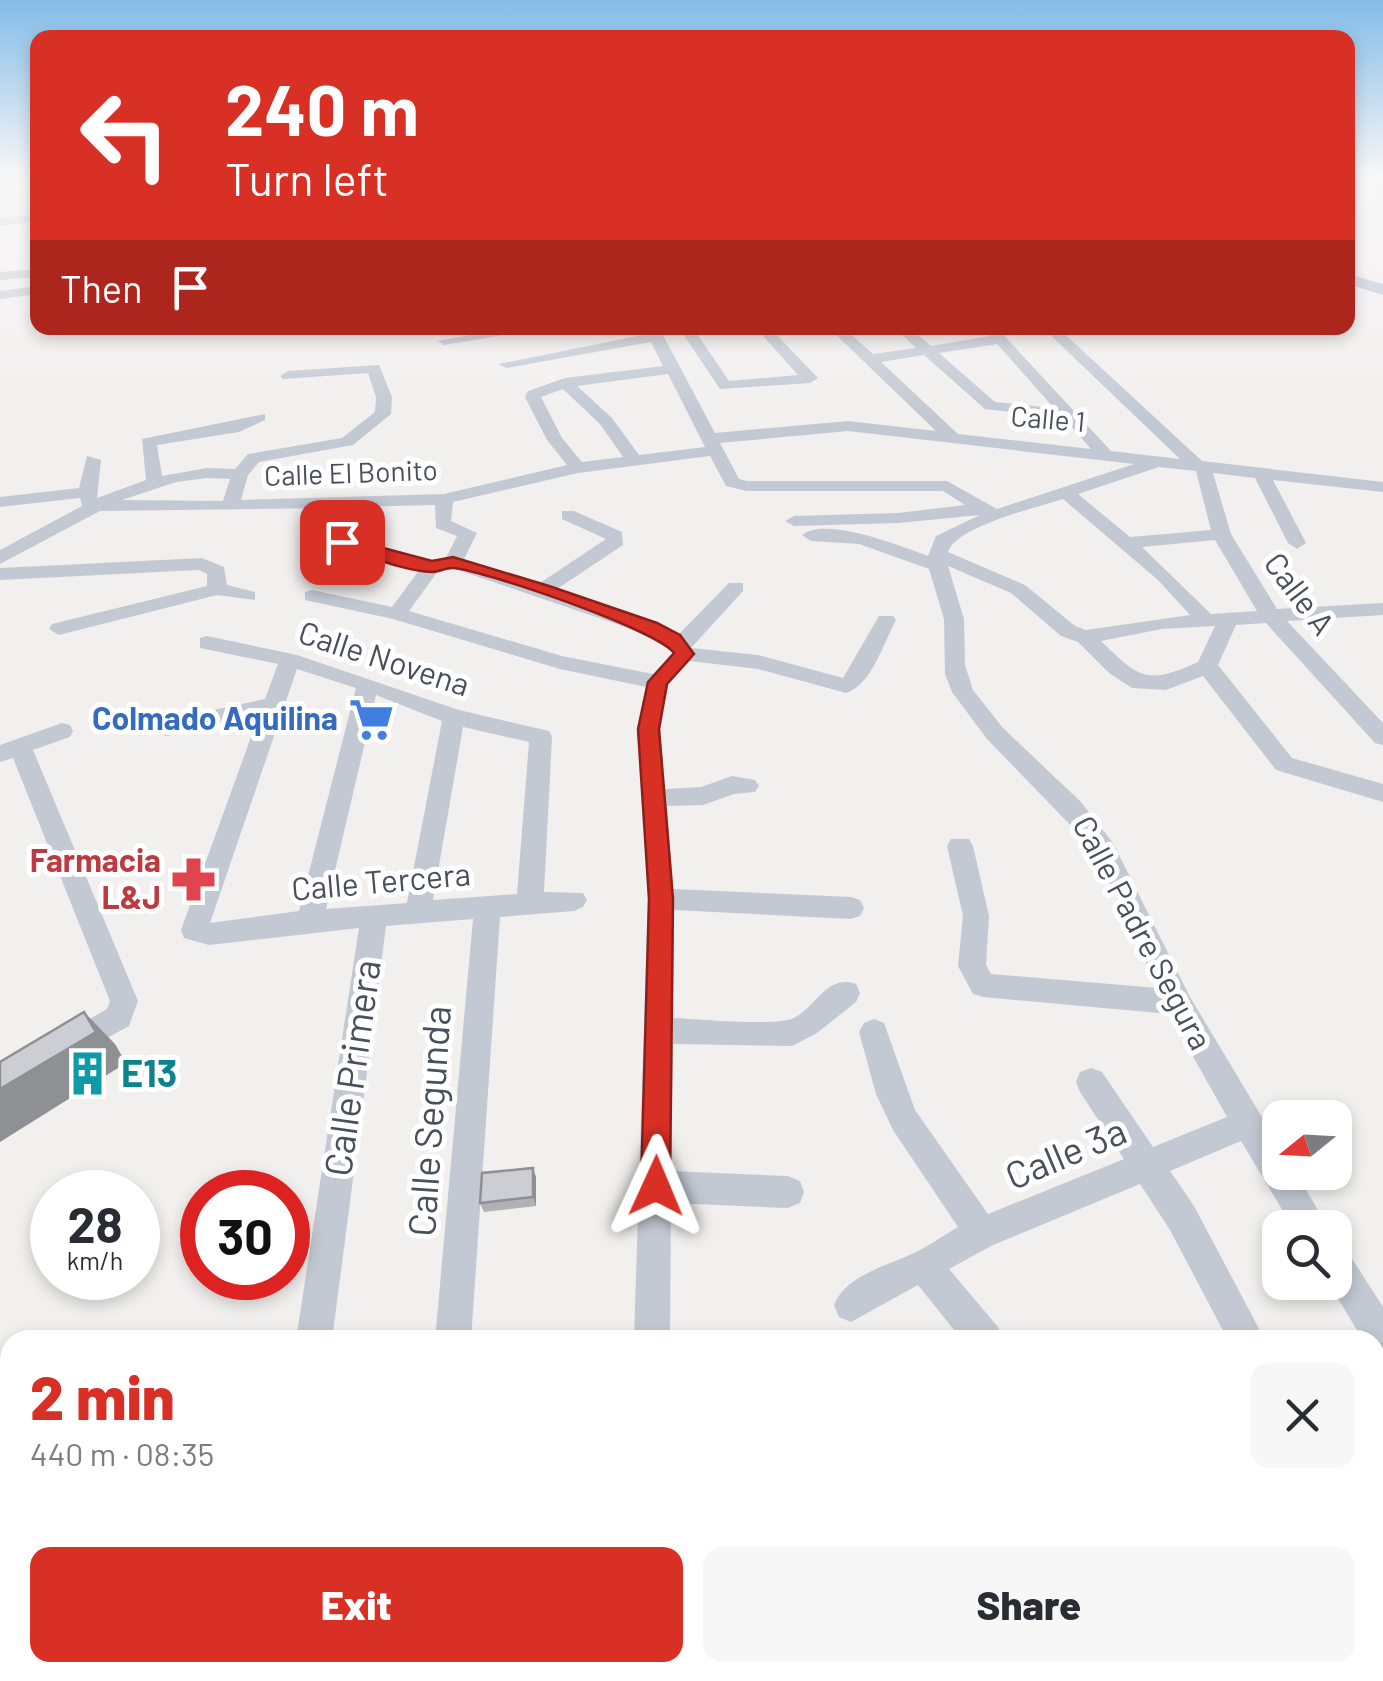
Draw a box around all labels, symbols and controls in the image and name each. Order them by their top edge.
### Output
text: 240 m [225,66,419,150]
icon: left [60,70,190,200]
text: Turn left [225,151,389,205]
icon: arrive [163,260,218,315]
text: Then [60,265,143,311]
street label: Calle 1 [1010,398,1087,438]
street label: Calle El Bonito [264,452,438,492]
pin [300,500,385,585]
icon: arrive [315,515,370,570]
street label: Calle A [1257,544,1344,641]
street label: Calle Novena [294,612,475,703]
supermarket icon: Colmado Aquilina [347,695,395,743]
place label: Colmado Aquilina [92,698,338,736]
street label: Calle Padre Segura [1066,809,1221,1055]
place label: Farmacia L&J [30,840,161,915]
street label: Calle Tercera [290,853,472,907]
pharmacy icon: Farmacia L&J [170,855,218,903]
street label: Calle Primera [313,956,389,1179]
street label: Calle Segunda [397,1004,459,1238]
place label: E13 [121,1049,177,1095]
building icon: E13 [64,1050,112,1098]
north arrow [1262,1100,1352,1190]
map controls [1262,1100,1352,1300]
street label: Calle 3a [998,1106,1132,1198]
position arrow [604,1134,708,1238]
speed limit sign: 30 [180,1170,310,1300]
text: 28 [67,1193,123,1253]
button: search [1262,1210,1352,1300]
text: km/h [67,1245,123,1275]
text: 2 min [30,1360,175,1432]
button: close [1250,1363,1355,1468]
text: 440 m · 08:35 [30,1434,214,1472]
button: Exit [30,1547,683,1662]
button: Share [703,1547,1355,1662]

